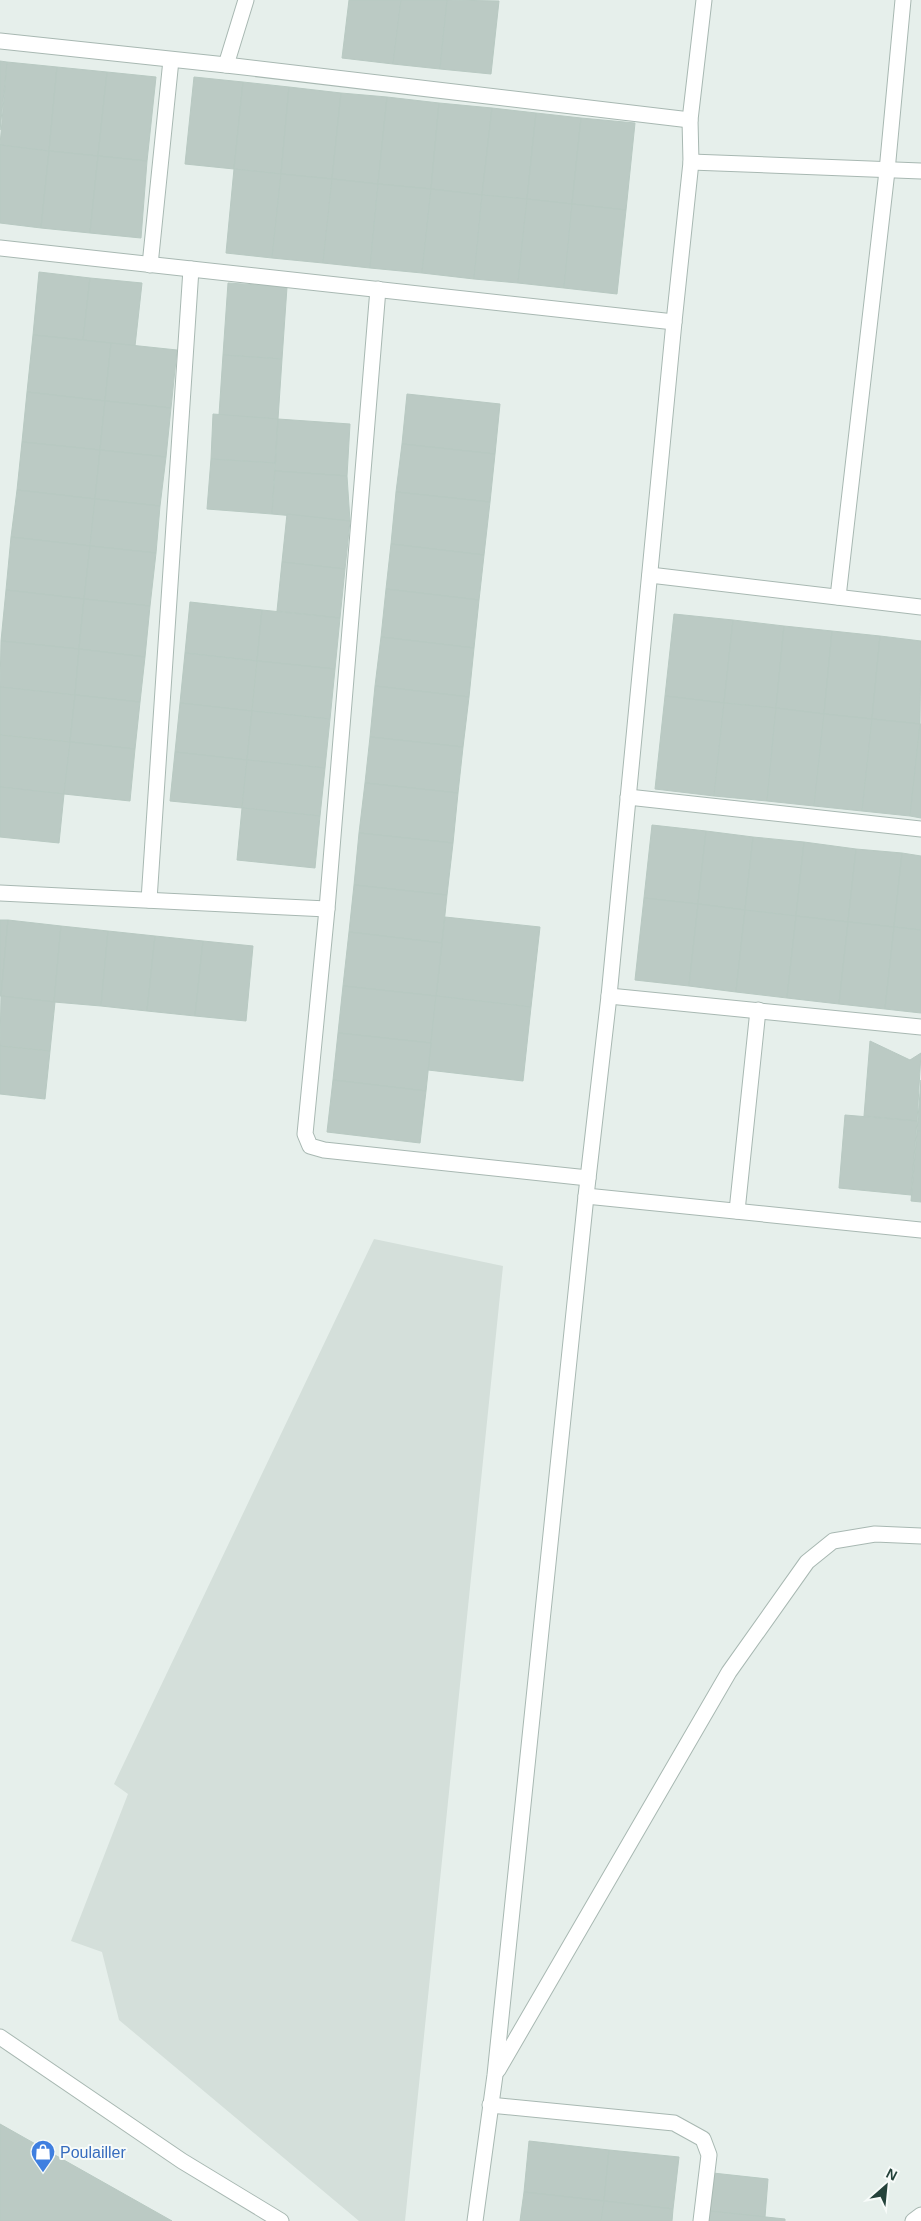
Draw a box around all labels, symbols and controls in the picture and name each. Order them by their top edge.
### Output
shop icon: Poulailler [30,2139,56,2173]
place label: Poulailler [60,2144,126,2161]
north arrow [861,2161,911,2211]
text: N [884,2165,900,2184]

